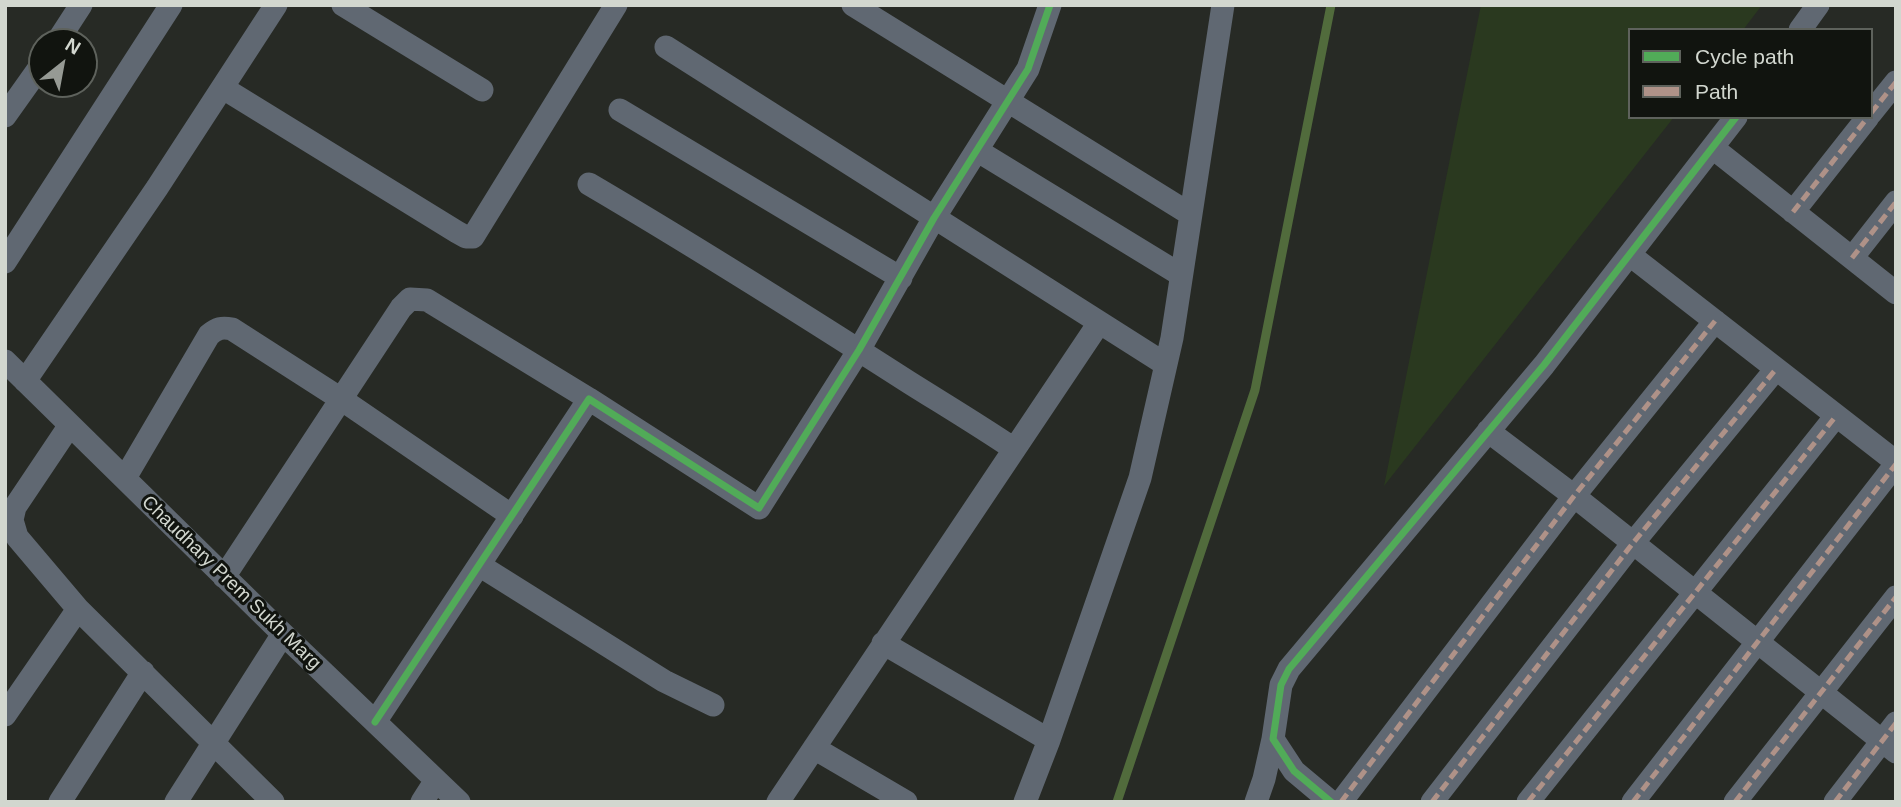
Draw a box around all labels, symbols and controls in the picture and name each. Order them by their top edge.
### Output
north arrow [28,28,98,98]
legend [1628,28,1873,119]
text: N [62,34,84,59]
text: Cycle path [1695,45,1794,68]
text: Path [1695,80,1738,103]
street label: Chaudhary Prem Sukh Marg [136,491,326,675]

